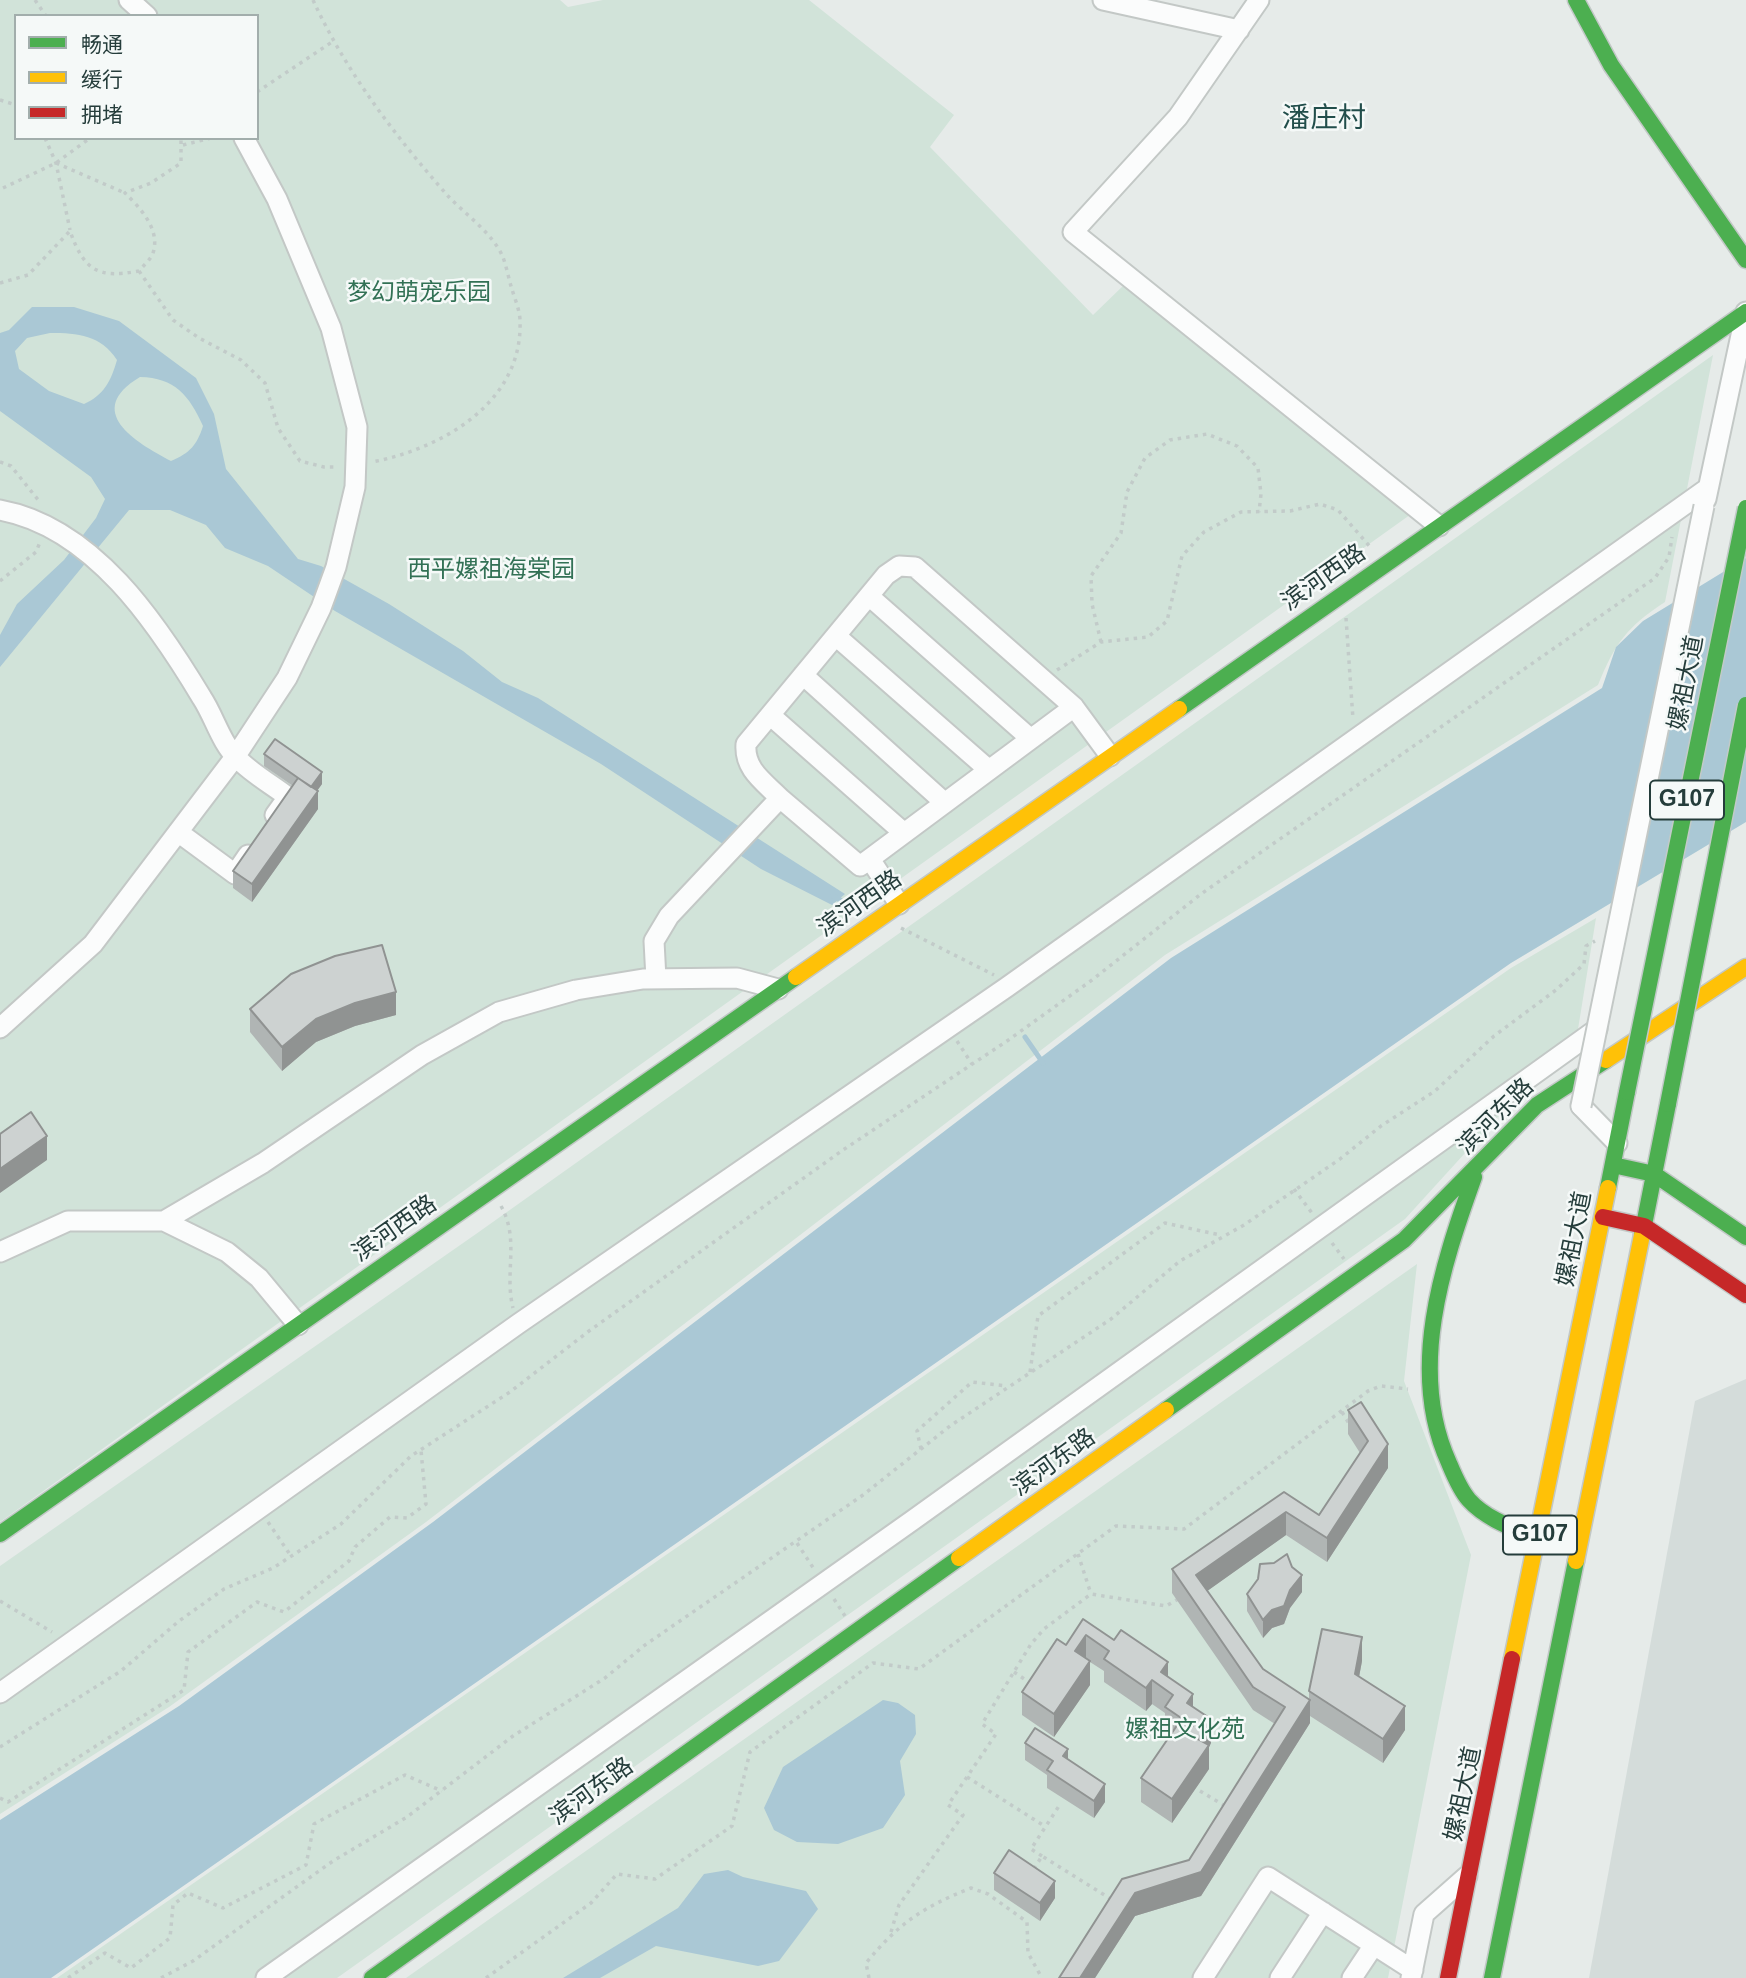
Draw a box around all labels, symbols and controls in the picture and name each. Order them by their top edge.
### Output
legend [14,14,259,140]
text: 畅通 [81,33,123,56]
text: 缓行 [81,68,123,91]
district label: 潘庄村 [1282,102,1366,136]
text: 拥堵 [81,103,123,126]
park label: 梦幻萌宠乐园 [347,279,491,307]
street label: 滨河西路 [1276,539,1372,617]
park label: 西平嫘祖海棠园 [407,556,575,584]
street label: 嫘祖大道 [1664,633,1710,733]
road number: G107 [1650,780,1724,820]
street label: 滨河西路 [812,865,908,943]
street label: 滨河东路 [1452,1073,1540,1161]
street label: 嫘祖大道 [1552,1189,1598,1289]
street label: 滨河西路 [347,1190,443,1268]
street label: 滨河东路 [1007,1423,1101,1503]
road number: G107 [1503,1516,1577,1554]
park label: 嫘祖文化苑 [1125,1716,1245,1744]
street label: 嫘祖大道 [1440,1744,1488,1844]
street label: 滨河东路 [545,1752,639,1832]

